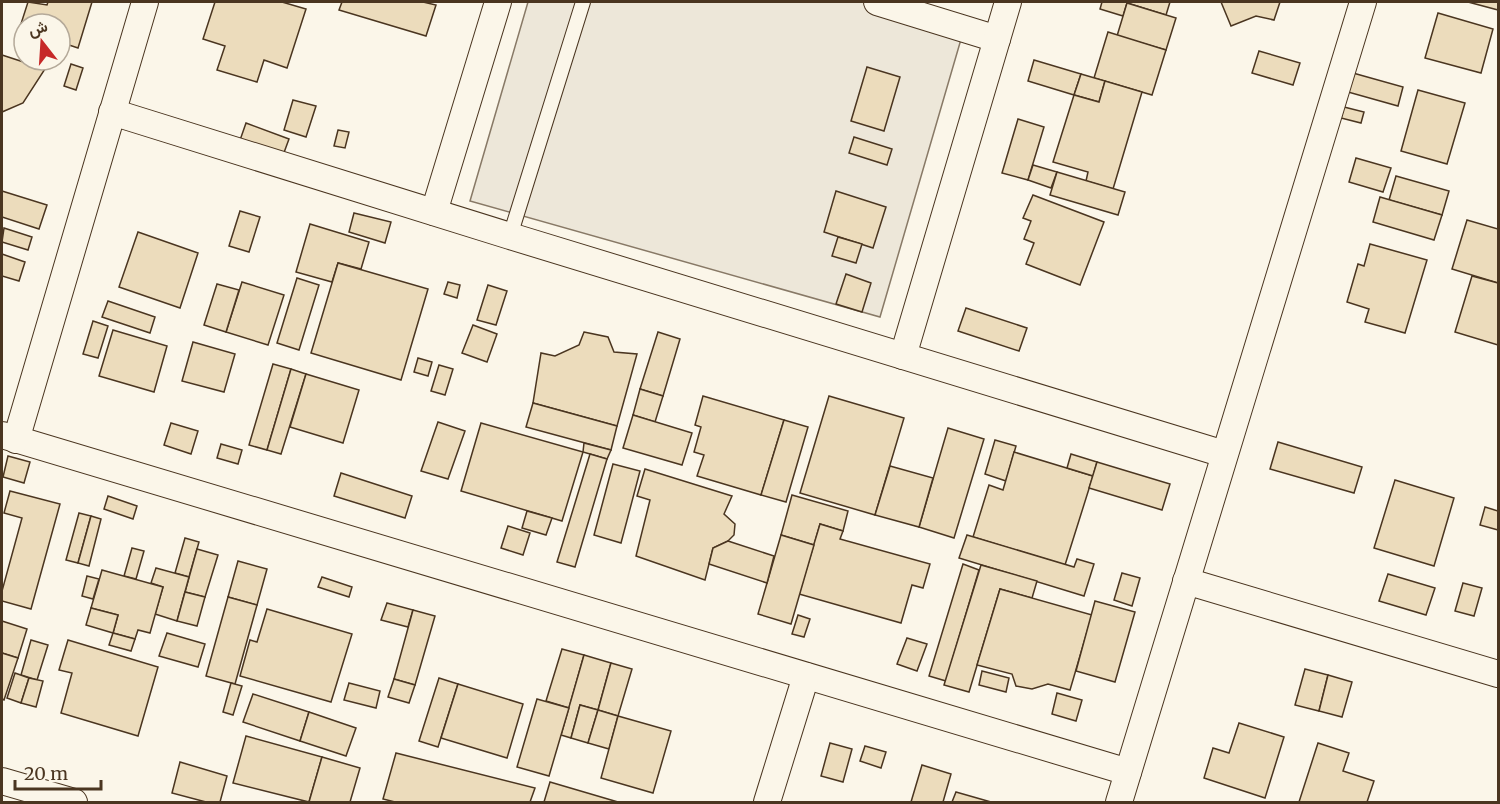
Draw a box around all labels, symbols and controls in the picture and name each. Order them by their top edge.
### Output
north arrow [12,12,72,72]
text: ش [25,15,50,40]
scale bar [15,753,100,791]
text: 20 m [24,762,68,785]

